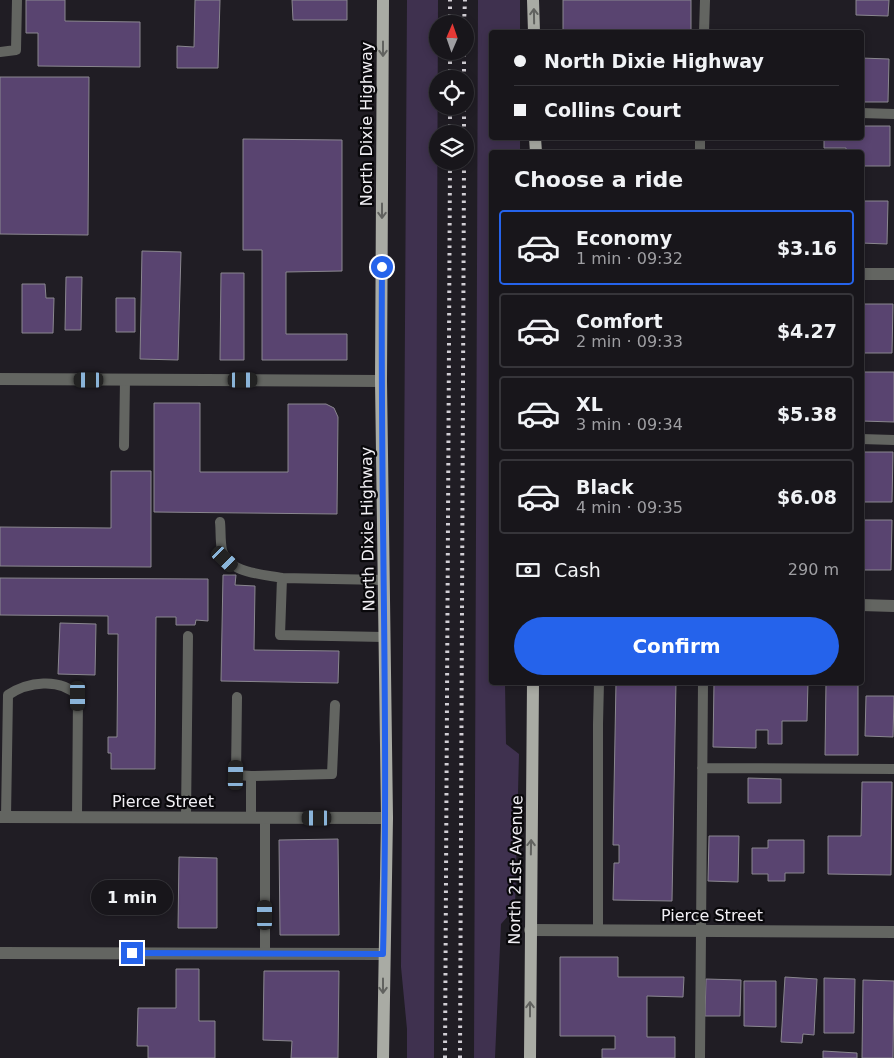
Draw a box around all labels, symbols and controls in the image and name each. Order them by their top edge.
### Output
one-way arrow [529,9,539,25]
north arrow [429,15,474,60]
map controls [429,15,474,170]
one-way arrow [378,40,388,56]
street label: North Dixie Highway [357,42,376,206]
text: North Dixie Highway [544,50,764,72]
button: locate [429,70,474,115]
text: Collins Court [544,99,681,121]
button: layers [429,125,474,170]
text: Choose a ride [514,167,683,192]
one-way arrow [377,202,387,219]
icon: car [516,225,561,270]
text: Economy [576,227,672,249]
text: $3.16 [777,237,837,259]
text: 1 min · 09:32 [576,249,683,268]
route start [371,256,393,278]
icon: car [516,308,561,353]
text: Comfort [576,310,663,332]
text: $4.27 [777,320,837,342]
text: 2 min · 09:33 [576,332,683,351]
car [74,373,104,388]
car [228,373,258,388]
icon: car [516,391,561,436]
text: XL [576,393,603,415]
text: $5.38 [777,403,837,425]
text: 3 min · 09:34 [576,415,683,434]
street label: North Dixie Highway [357,447,378,611]
icon: car [516,474,561,519]
text: Black [576,476,634,498]
text: $6.08 [777,486,837,508]
text: 4 min · 09:35 [576,498,683,517]
car [208,543,241,575]
icon: cash [514,556,542,584]
text: Cash [554,559,601,581]
text: 290 m [788,560,839,579]
button: Confirm [514,617,839,675]
car [70,681,85,711]
car [228,760,243,790]
street label: Pierce Street [112,792,214,811]
street label: North 21st Avenue [505,795,526,945]
car [302,811,332,826]
one-way arrow [526,839,536,856]
callout: 1 min [91,880,173,916]
text: 1 min [107,888,157,907]
car [257,900,272,930]
street label: Pierce Street [661,906,763,925]
route end [121,942,143,964]
one-way arrow [378,978,388,994]
one-way arrow [525,1002,535,1018]

